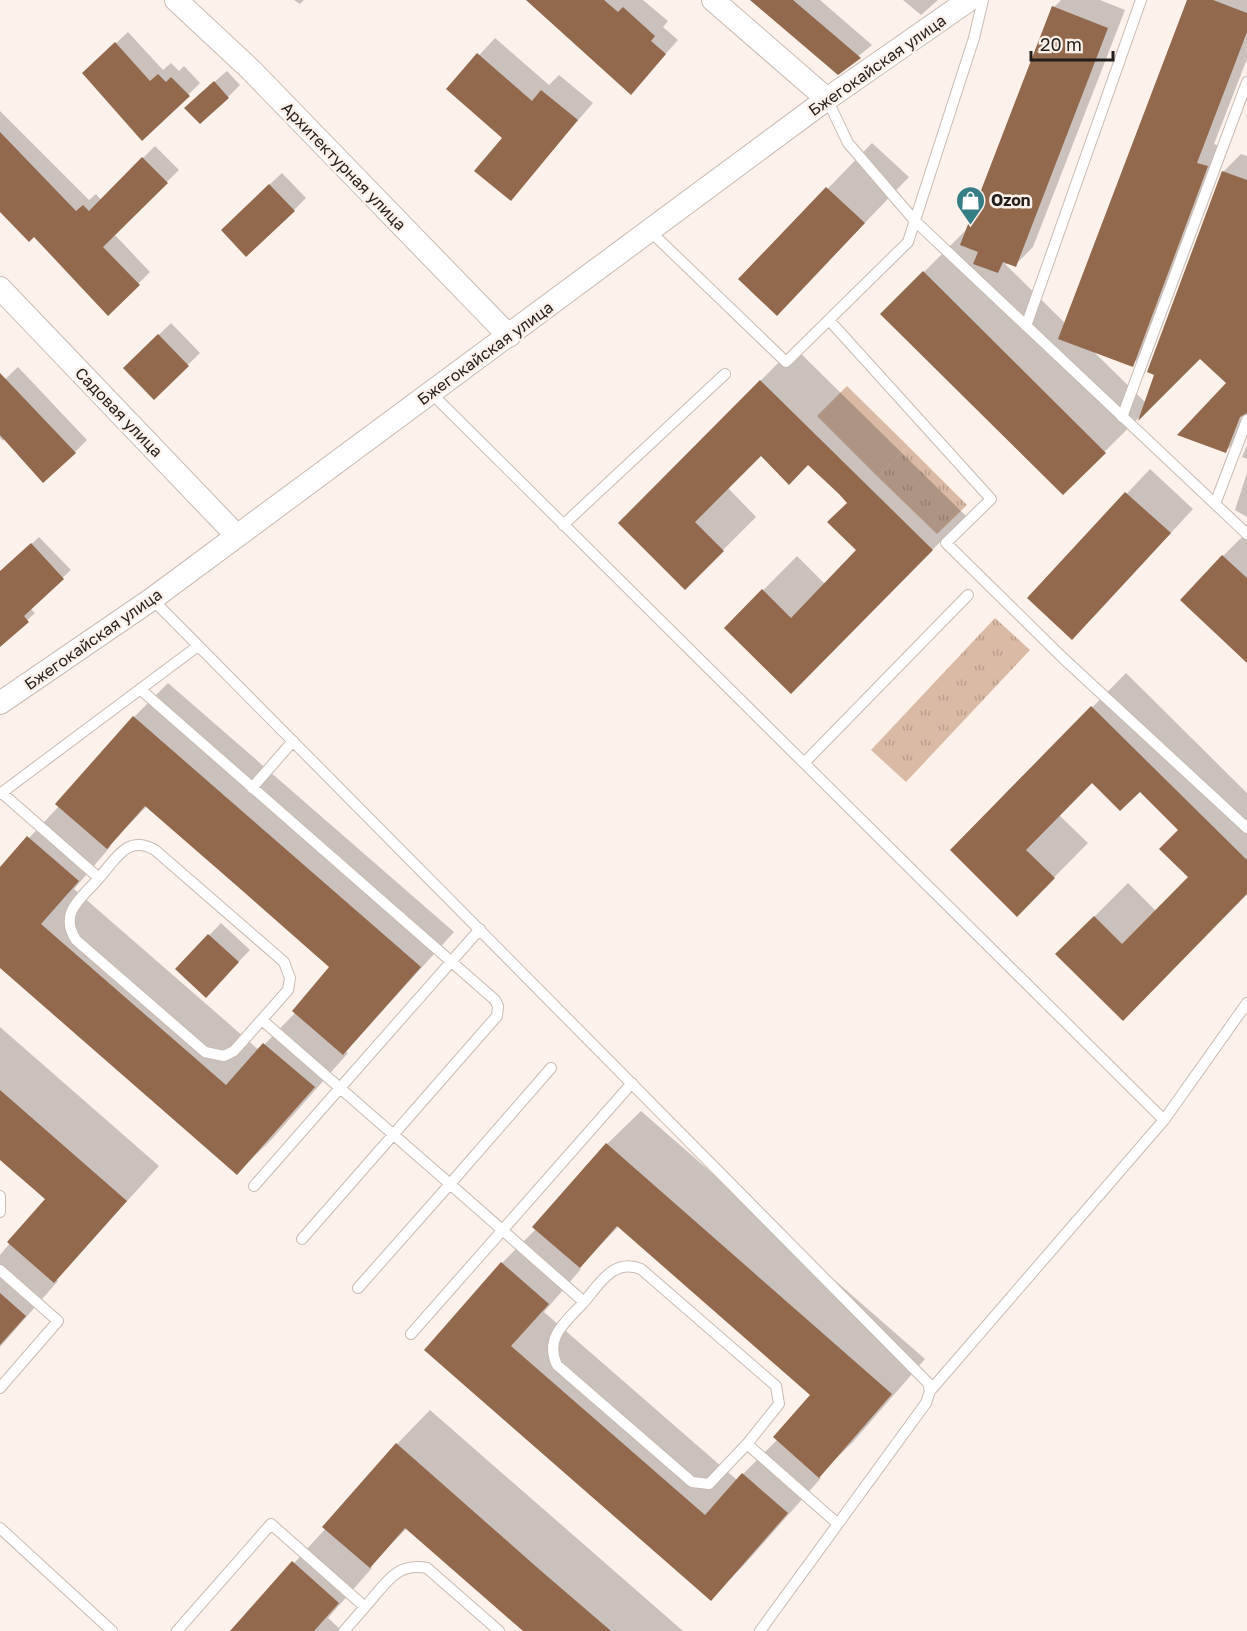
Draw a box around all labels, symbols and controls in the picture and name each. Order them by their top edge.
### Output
street label: Бжегокайская улица [804,10,950,120]
scale bar [1031,24,1114,62]
text: 20 m [1040,33,1082,55]
street label: Архитектурная улица [278,98,410,234]
shop icon: Ozon [954,184,986,226]
place label: Ozon [991,190,1031,210]
street label: Бжегокайская улица [413,297,557,409]
street label: Садовая улица [71,363,167,461]
street label: Бжегокайская улица [20,584,166,694]

